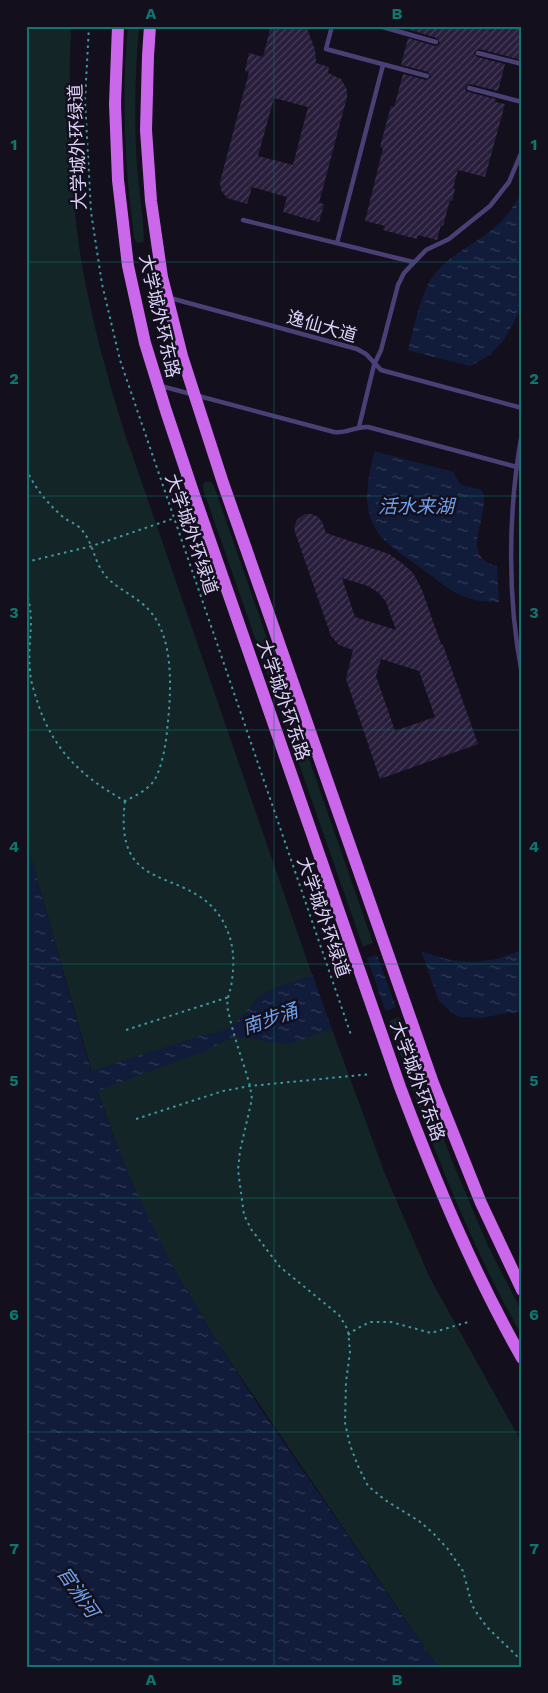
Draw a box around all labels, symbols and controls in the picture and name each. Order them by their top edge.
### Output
text: A [146,4,157,23]
text: B [392,4,403,23]
street label: 大学城外环绿道 [64,84,90,210]
text: 1 [11,135,17,154]
text: 1 [531,135,537,154]
street label: 大学城外环东路 [136,252,184,380]
street label: 逸仙大道 [285,306,359,346]
text: 2 [9,369,19,388]
text: 2 [529,369,539,388]
street label: 大学城外环绿道 [162,471,222,597]
water label: 活水来湖 [378,495,457,518]
text: 3 [9,603,19,622]
text: 3 [529,603,539,622]
street label: 大学城外环东路 [254,637,314,763]
text: 4 [9,837,19,856]
text: 4 [529,837,539,856]
street label: 大学城外环绿道 [294,854,354,980]
water label: 南步涌 [239,998,303,1039]
street label: 大学城外环东路 [387,1018,449,1144]
text: 5 [9,1071,19,1090]
text: 5 [529,1071,539,1090]
text: 6 [9,1305,19,1324]
text: 6 [529,1305,539,1324]
text: 7 [9,1539,19,1558]
text: 7 [529,1539,539,1558]
water label: 官洲河 [52,1562,106,1625]
text: A [146,1670,157,1689]
text: B [392,1670,403,1689]

